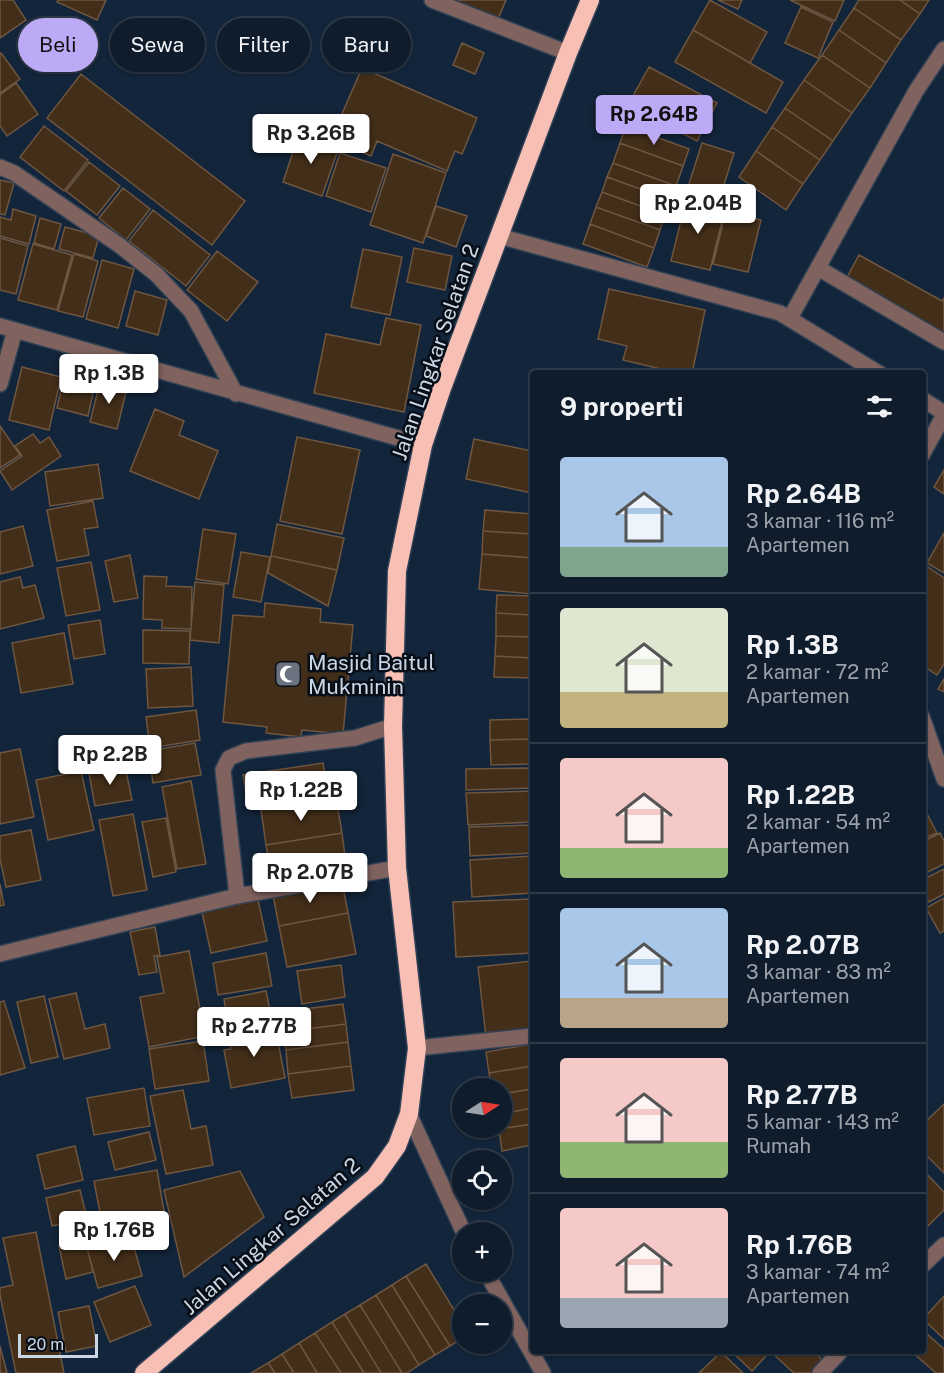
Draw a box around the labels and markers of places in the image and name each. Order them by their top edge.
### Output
pin: Rp 2.64B [592,95,716,146]
pin: Rp 3.26B [249,114,373,165]
pin: Rp 2.04B [636,184,760,235]
pin: Rp 1.3B [54,354,164,405]
place label: Masjid Baitul Mukminin [308,650,435,699]
mosque icon: Masjid Baitul Mukminin [273,659,303,689]
pin: Rp 2.2B [55,735,165,786]
pin: Rp 1.22B [239,771,363,822]
pin: Rp 2.07B [248,853,372,904]
pin: Rp 2.77B [192,1007,316,1058]
pin: Rp 1.76B [52,1211,176,1262]

